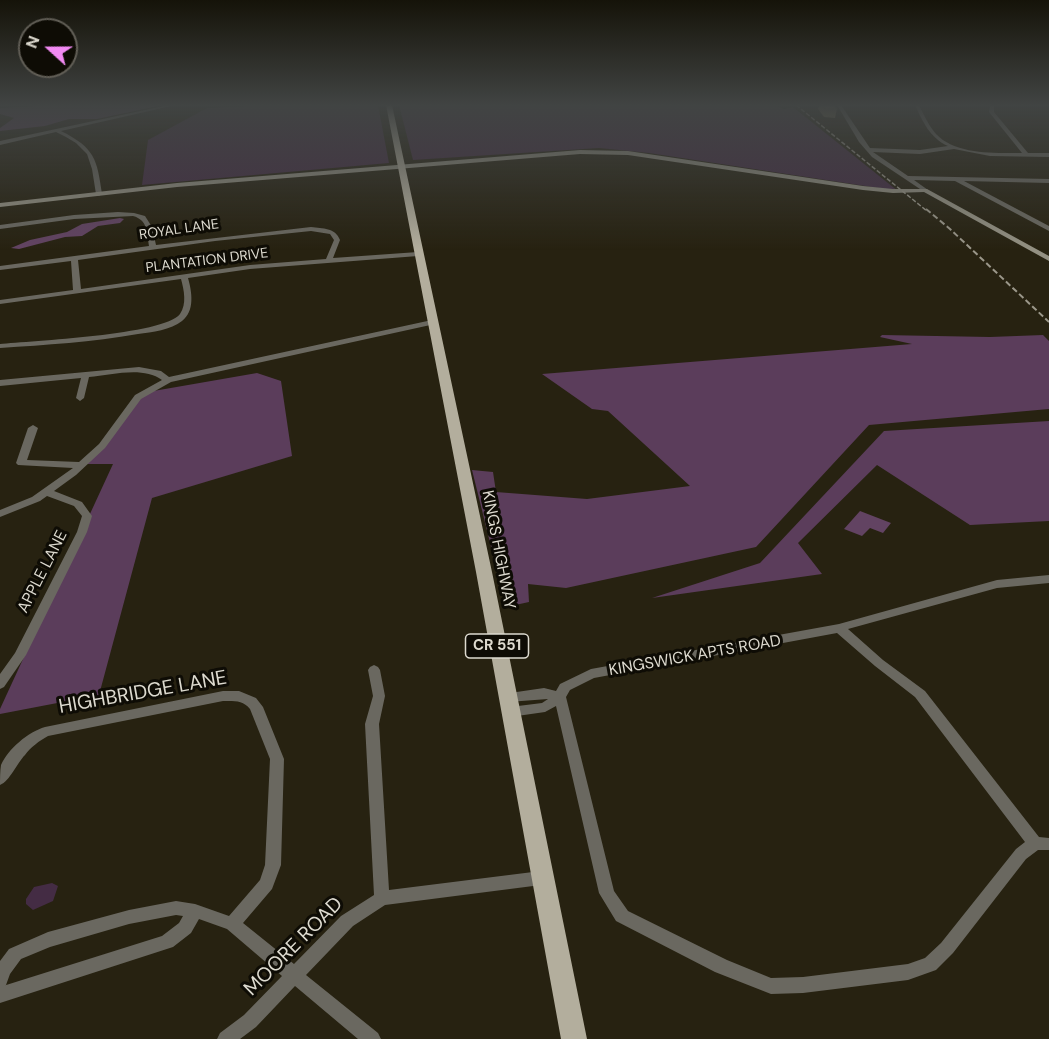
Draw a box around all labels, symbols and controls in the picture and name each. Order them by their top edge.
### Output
north arrow [18,18,78,78]
text: N [21,33,44,51]
street label: ROYAL LANE [138,216,220,244]
street label: PLANTATION DRIVE [145,245,269,277]
street label: KINGS HIGHWAY [477,489,519,611]
street label: APPLE LANE [14,528,72,616]
street label: KINGSWICK APTS ROAD [607,631,783,681]
road number: CR 551 [466,634,528,658]
street label: HIGHBRIDGE LANE [57,666,229,720]
street label: MOORE ROAD [240,893,348,1001]

